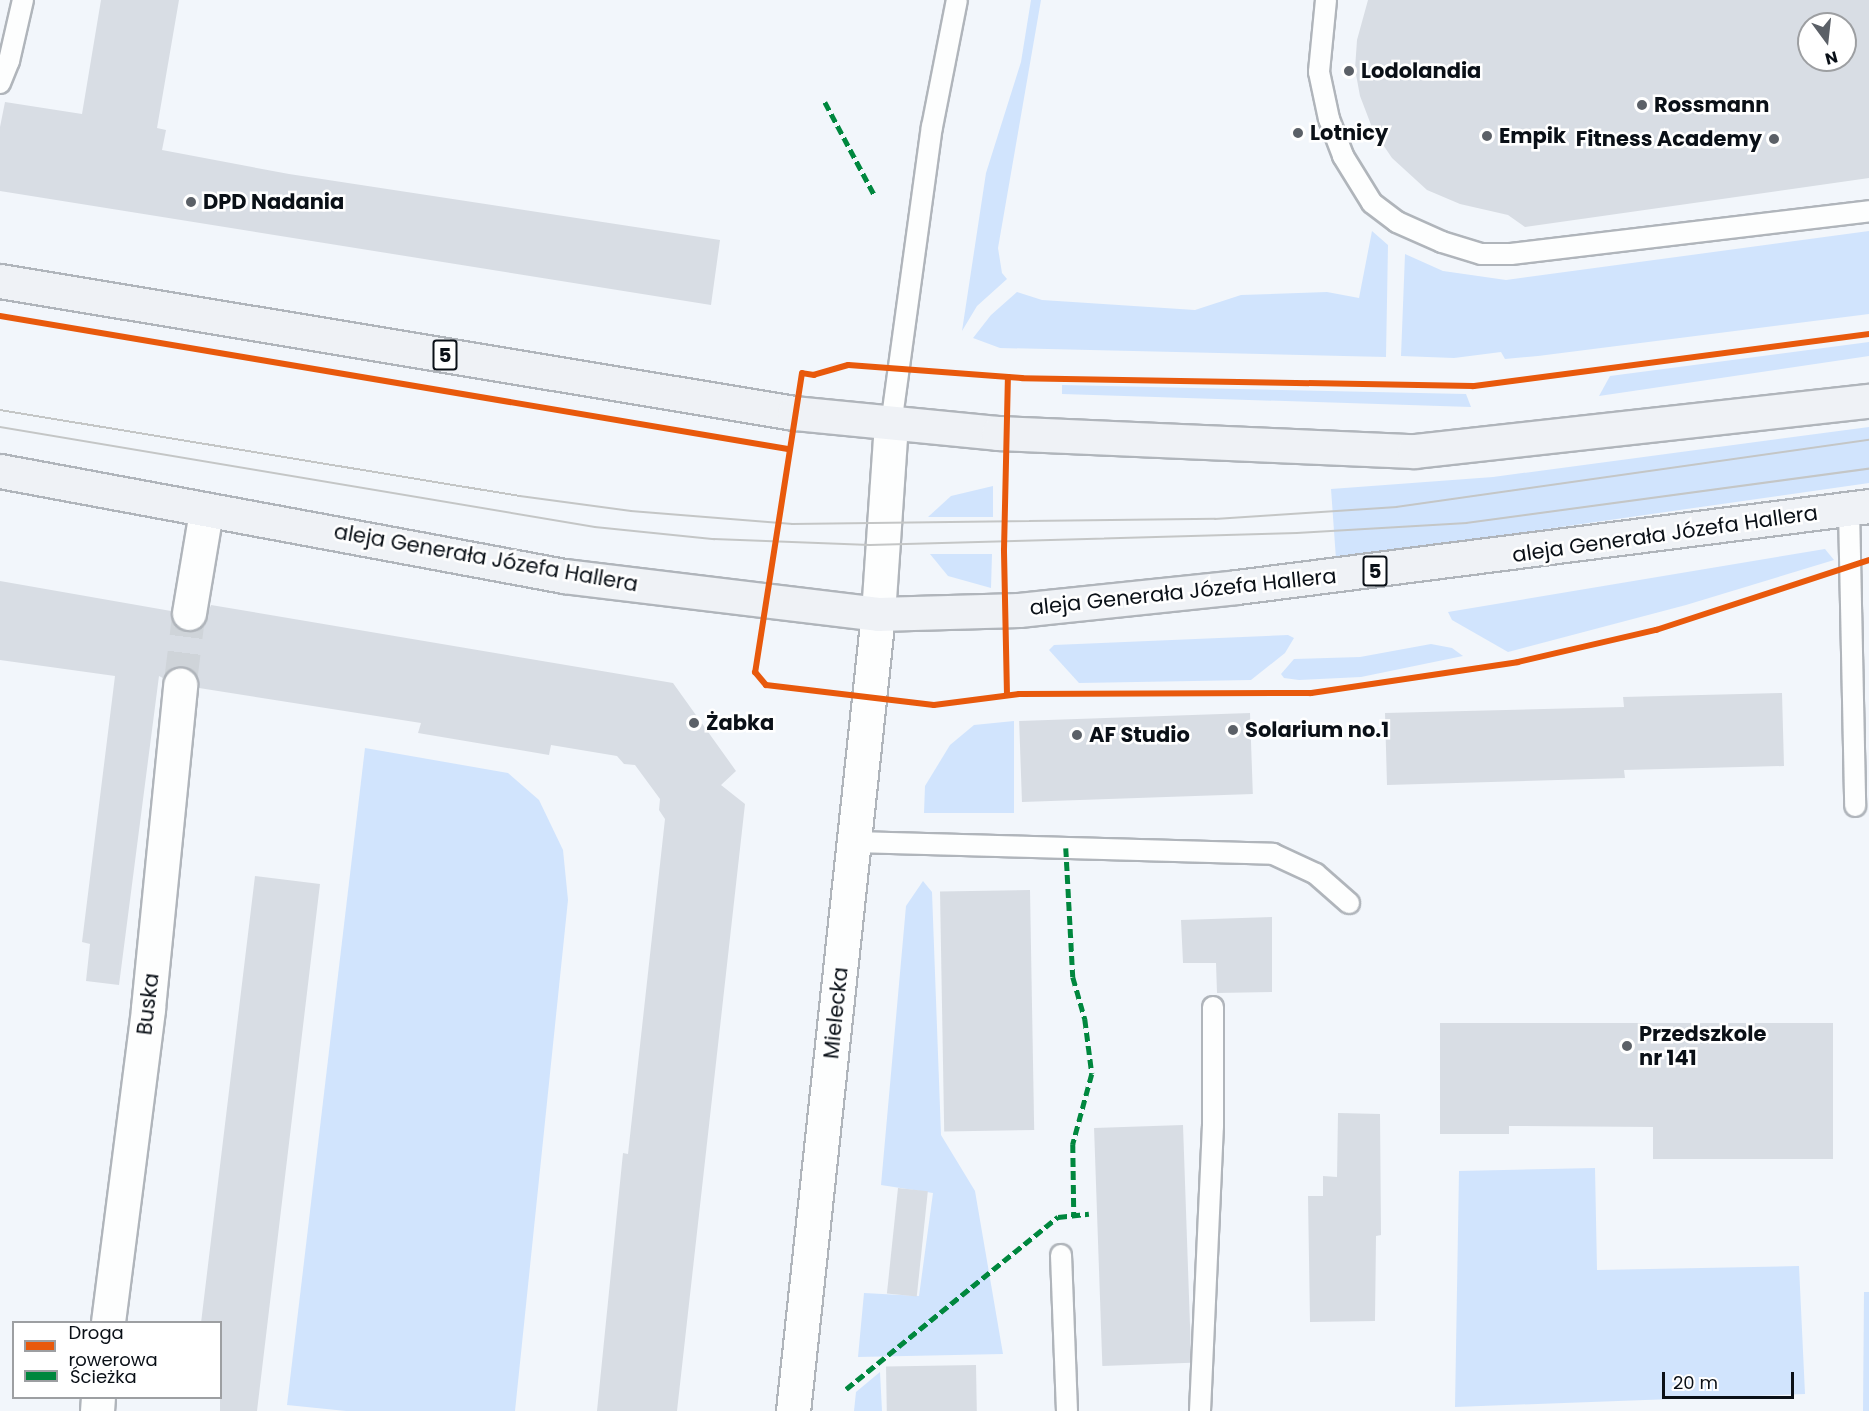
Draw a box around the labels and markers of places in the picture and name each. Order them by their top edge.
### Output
place label: Lodolandia [1361,58,1481,84]
marker: Lodolandia [1342,64,1356,78]
place label: Rossmann [1654,92,1769,118]
marker: Rossmann [1635,98,1649,112]
place label: Lotnicy [1310,120,1388,146]
place label: Empik [1499,123,1566,149]
marker: Lotnicy [1291,126,1305,140]
place label: Fitness Academy [1576,126,1762,152]
marker: Empik [1480,129,1494,143]
marker: Fitness Academy [1767,132,1781,146]
place label: DPD Nadania [203,189,344,215]
marker: DPD Nadania [184,195,198,209]
place label: Żabka [706,710,774,736]
marker: Żabka [687,716,701,730]
place label: Solarium no.1 [1245,717,1389,743]
place label: AF Studio [1089,722,1190,748]
marker: Solarium no.1 [1226,723,1240,737]
marker: AF Studio [1070,728,1084,742]
place label: Przedszkole nr 141 [1639,1021,1766,1071]
marker: Przedszkole nr 141 [1620,1039,1634,1053]

